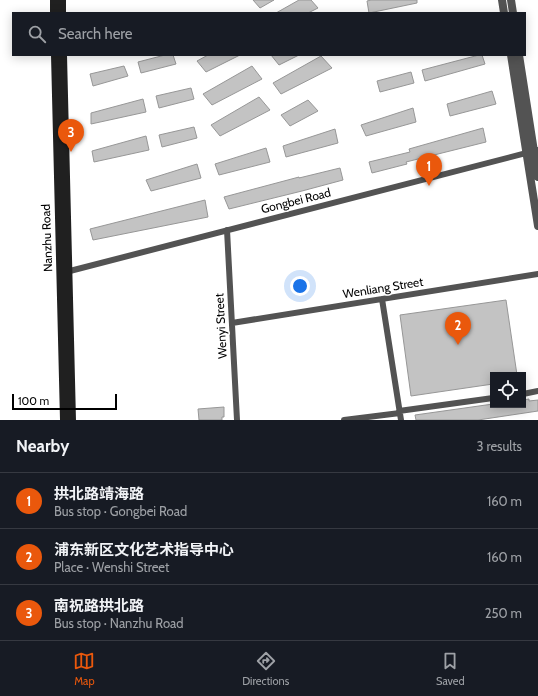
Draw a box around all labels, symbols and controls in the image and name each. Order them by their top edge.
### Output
search box [12,12,526,56]
icon: search [26,23,48,45]
text: Search here [58,25,133,43]
pin: 3 [58,119,84,152]
pin: 1 [416,153,442,186]
street label: Gongbei Road [259,185,332,216]
street label: Nanzhu Road [38,204,55,272]
street label: Wenliang Street [342,274,424,301]
your location [290,276,310,296]
street label: Wenyi Street [211,293,230,359]
pin: 2 [445,312,471,345]
map controls [490,372,526,408]
button: locate [490,372,526,408]
scale bar [12,392,117,411]
text: 100 m [18,394,49,408]
text: Nearby [16,436,69,456]
text: 3 results [476,438,522,454]
text: 拱北路靖海路 [54,485,144,503]
text: 1 [27,493,31,509]
text: 160 m [487,493,522,509]
text: Bus stop · Gongbei Road [54,503,187,519]
text: 浦东新区文化艺术指导中心 [54,541,234,559]
text: 2 [26,549,32,565]
text: 160 m [487,549,522,565]
text: Place · Wenshi Street [54,559,169,575]
text: 南祝路拱北路 [54,597,144,615]
text: 3 [25,605,33,621]
text: 250 m [485,605,522,621]
text: Bus stop · Nanzhu Road [54,615,184,631]
tab: Map [73,650,95,688]
tab: Directions [242,650,289,688]
tab: Saved [436,650,465,688]

